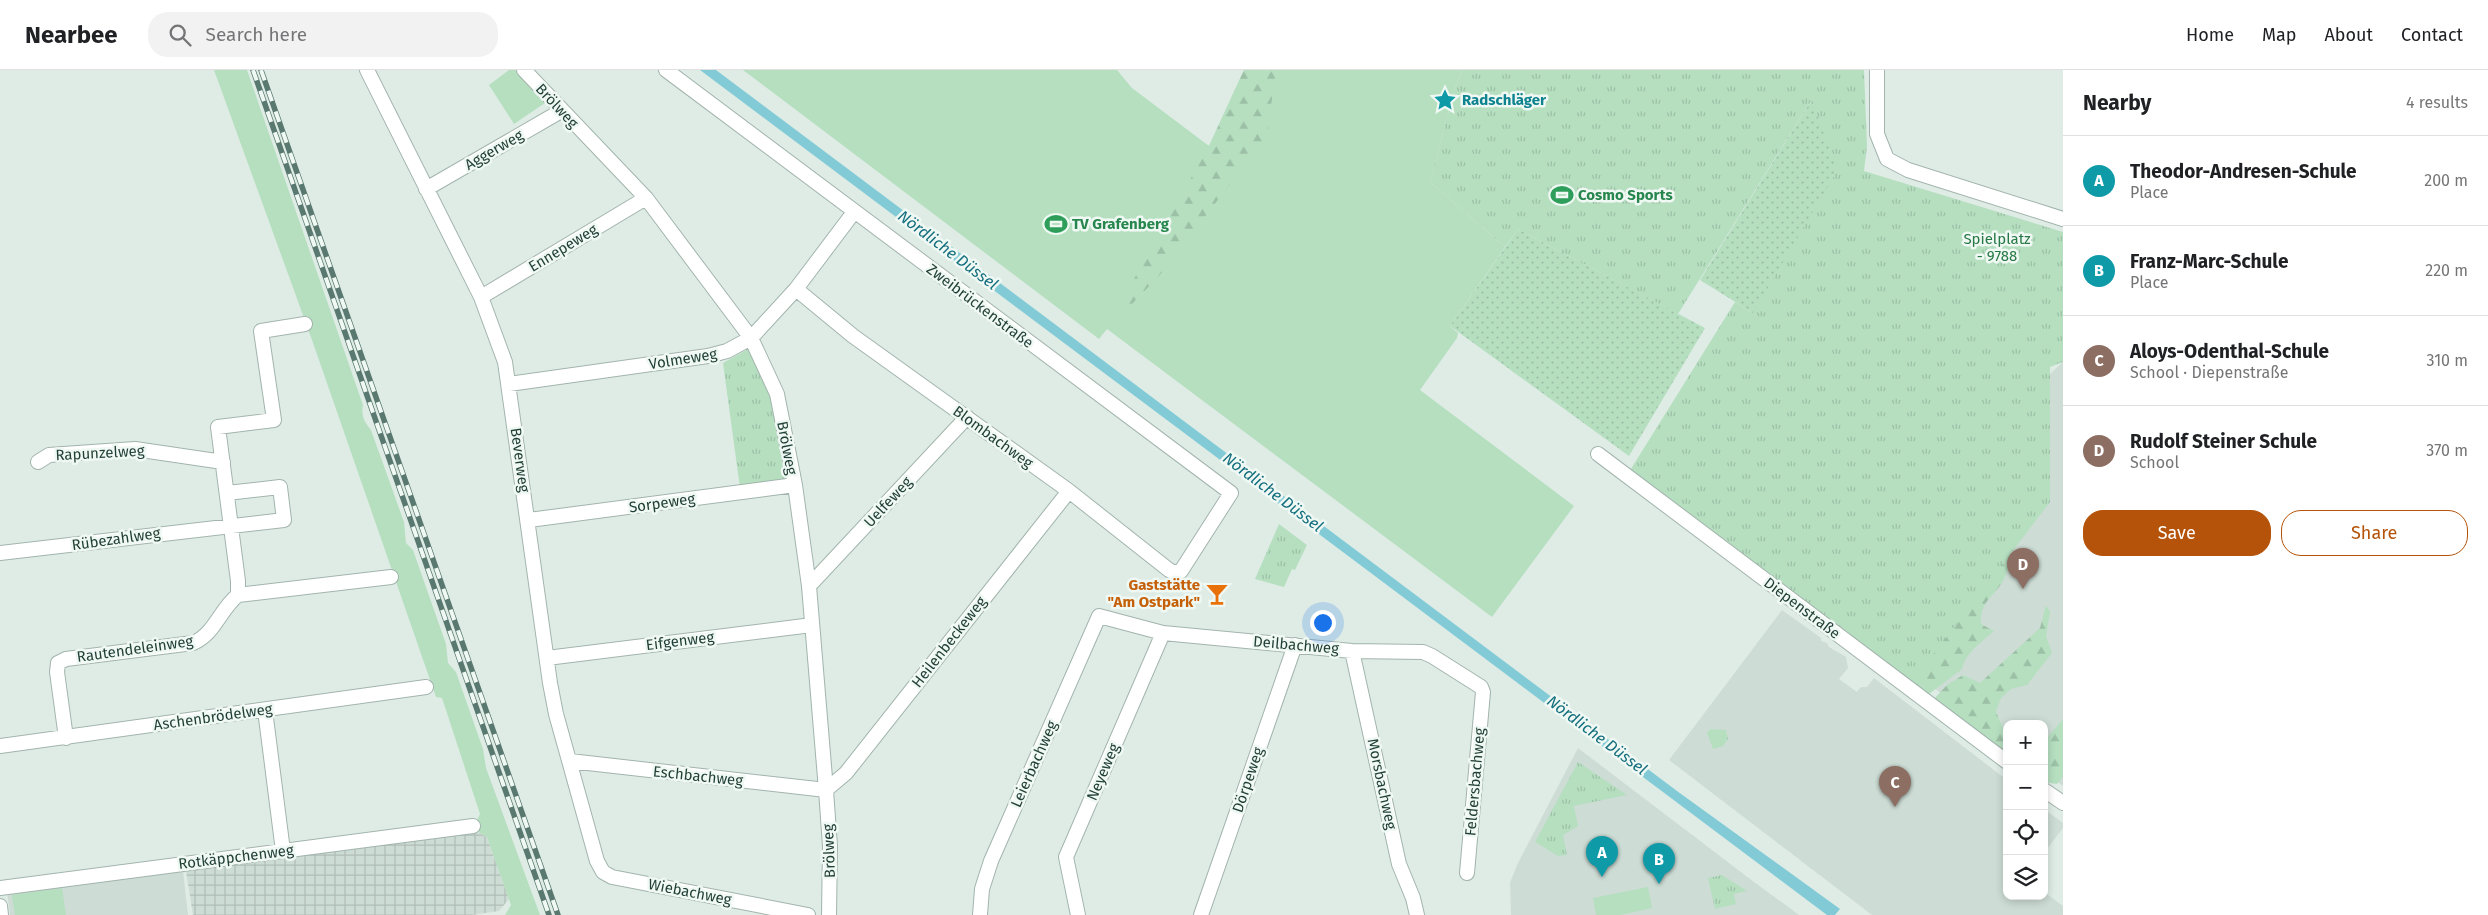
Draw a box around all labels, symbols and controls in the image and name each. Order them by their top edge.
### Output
search box [148,12,498,57]
text: Nearbee [25,21,118,49]
icon: search [166,21,194,49]
text: Search here [206,23,307,46]
text: Home [2186,24,2234,46]
text: Map [2262,24,2296,46]
text: About [2324,24,2373,46]
text: Contact [2401,24,2463,46]
street label: Brölweg [532,80,582,132]
place icon: Radschläger [1432,87,1458,113]
text: Nearby [2083,90,2151,116]
place label: Radschläger [1462,91,1547,109]
text: 4 results [2406,93,2468,112]
street label: Aggerweg [462,126,527,174]
text: Theodor-Andresen-Schule [2130,160,2357,183]
text: A [2094,171,2104,190]
text: 200 m [2424,171,2468,190]
sports icon: Cosmo Sports [1549,182,1575,208]
text: Place [2130,183,2169,202]
place label: Cosmo Sports [1578,186,1673,204]
water label: Nördliche Düssel [894,206,1002,294]
sports icon: TV Grafenberg [1043,211,1069,237]
place label: TV Grafenberg [1072,215,1170,233]
street label: Ennepeweg [525,220,601,276]
park label: Spielplatz - 9788 [1963,230,2031,265]
text: Franz-Marc-Schule [2130,250,2288,273]
street label: Zweibrückenstraße [923,260,1037,352]
text: B [2094,261,2104,280]
text: 220 m [2425,261,2468,280]
text: Place [2130,273,2169,292]
text: Aloys-Odenthal-Schule [2130,340,2329,363]
street label: Volmeweg [648,345,719,373]
text: C [2094,351,2104,370]
text: 310 m [2427,351,2468,370]
text: School · Diepenstraße [2130,363,2288,382]
street label: Blombachweg [949,402,1037,472]
street label: Brölweg [773,420,801,477]
street label: Beverweg [507,426,533,494]
text: Rudolf Steiner Schule [2130,430,2317,453]
text: D [2094,441,2104,460]
text: 370 m [2426,441,2468,460]
street label: Rapunzelweg [55,442,145,464]
water label: Nördliche Düssel [1219,448,1327,536]
text: School [2130,453,2179,472]
street label: Uelfeweg [860,473,916,531]
street label: Sorpeweg [628,489,696,517]
button: Save [2083,510,2271,556]
button: Share [2281,510,2468,556]
street label: Rübezahlweg [71,524,162,554]
pin: D [2007,548,2039,589]
street label: Diepenstraße [1760,573,1844,643]
place label: Gaststätte "Am Ostpark" [1107,576,1200,611]
bar icon: Gaststätte "Am Ostpark" [1204,581,1230,607]
street label: Heilenbeckeweg [908,593,990,691]
your location [1310,610,1336,636]
street label: Eifgenweg [645,628,715,654]
street label: Rautendeleinweg [76,632,195,666]
street label: Deilbachweg [1252,632,1340,658]
water label: Nördliche Düssel [1543,691,1651,779]
street label: Aschenbrödelweg [152,700,274,734]
street label: Leierbachweg [1007,718,1061,810]
map controls [2003,720,2048,900]
button: + [2003,720,2048,765]
street label: Feldersbachweg [1461,727,1489,837]
street label: Morsbachweg [1364,737,1400,831]
street label: Neyeweg [1083,740,1123,803]
street label: Dörpeweg [1228,745,1268,815]
street label: Eschbachweg [652,762,744,790]
button: − [2003,765,2048,810]
pin: C [1879,766,1911,807]
button: locate [2003,810,2048,855]
street label: Brölweg [819,823,839,878]
pin: A [1586,836,1618,877]
street label: Rotkäppchenweg [177,841,295,873]
pin: B [1643,843,1675,884]
button: layers [2003,855,2048,900]
street label: Wiebachweg [647,875,733,909]

